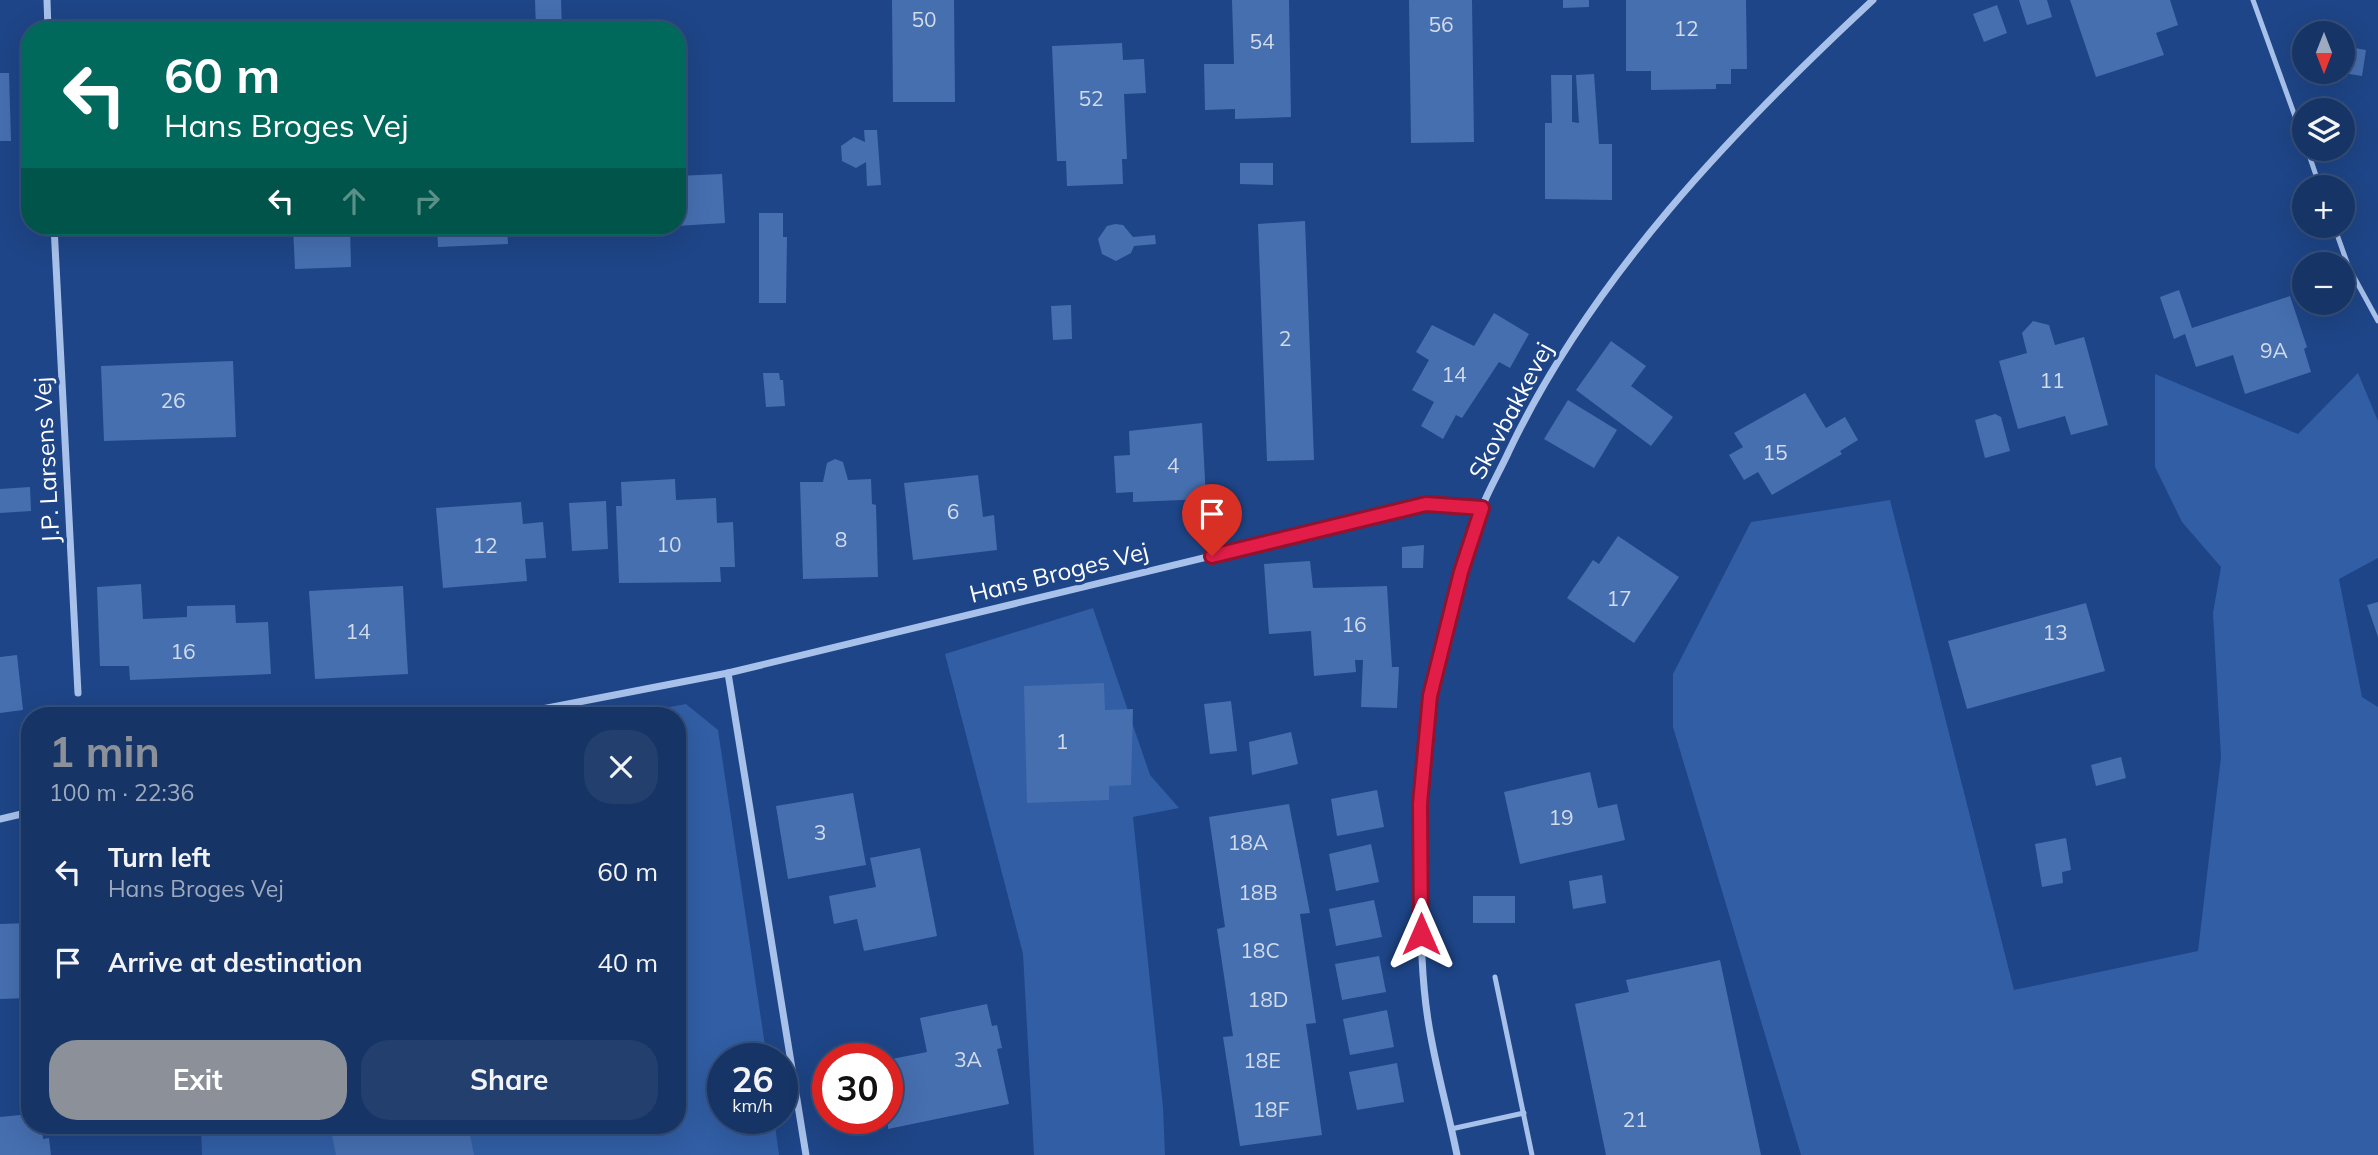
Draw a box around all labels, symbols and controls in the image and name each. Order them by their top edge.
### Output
house number: 50 [911,6,937,32]
house number: 56 [1428,11,1454,37]
house number: 12 [1673,15,1699,41]
north arrow [2292,21,2356,84]
map controls [2292,21,2355,315]
house number: 54 [1249,28,1275,54]
text: 60 m [164,44,280,105]
icon: left [49,49,140,140]
house number: 52 [1078,85,1104,111]
button: layers [2292,98,2355,161]
text: Hans Broges Vej [164,105,409,145]
button: + [2292,175,2355,238]
icon: left [262,182,300,220]
icon: ahead [335,182,373,220]
icon: right [408,182,446,220]
button: − [2292,252,2355,315]
house number: 2 [1279,325,1291,351]
street label: Skovbakkevej [1461,337,1559,484]
house number: 9A [2260,337,2289,363]
house number: 14 [1441,361,1467,387]
house number: 11 [2039,367,2065,393]
street label: J.P. Larsens Vej [27,376,65,544]
house number: 26 [160,387,186,413]
house number: 15 [1762,439,1788,465]
house number: 4 [1167,452,1180,478]
pin [1182,484,1242,556]
icon: arrive [1193,495,1231,533]
house number: 6 [947,498,959,524]
house number: 8 [835,526,847,552]
house number: 10 [656,531,682,557]
house number: 12 [472,532,498,558]
street label: Hans Broges Vej [966,535,1151,609]
house number: 17 [1606,585,1632,611]
house number: 16 [1341,611,1367,637]
house number: 14 [345,618,371,644]
house number: 13 [2042,619,2068,645]
house number: 16 [170,638,196,664]
text: 1 min [49,725,160,778]
house number: 1 [1056,728,1068,754]
button: close [584,730,658,804]
text: 100 m · 22:36 [49,778,194,807]
house number: 19 [1548,804,1574,830]
house number: 3 [814,819,826,845]
house number: 18A [1228,829,1269,855]
text: Turn left [108,841,210,874]
icon: left [49,853,87,891]
text: 60 m [597,855,658,888]
text: Hans Broges Vej [108,874,284,903]
house number: 18B [1238,879,1278,905]
position arrow [1384,897,1458,971]
house number: 18C [1240,937,1280,963]
icon: arrive [49,944,87,982]
text: Arrive at destination [108,946,363,979]
text: 40 m [597,946,658,979]
house number: 18D [1248,986,1288,1012]
button: Exit [49,1040,347,1120]
button: Share [361,1040,658,1120]
speed limit sign: 30 [812,1043,903,1134]
house number: 3A [954,1046,983,1072]
house number: 18E [1243,1047,1281,1073]
text: 26 [731,1057,774,1101]
text: km/h [732,1094,773,1117]
house number: 18F [1252,1096,1290,1122]
house number: 21 [1622,1106,1648,1132]

